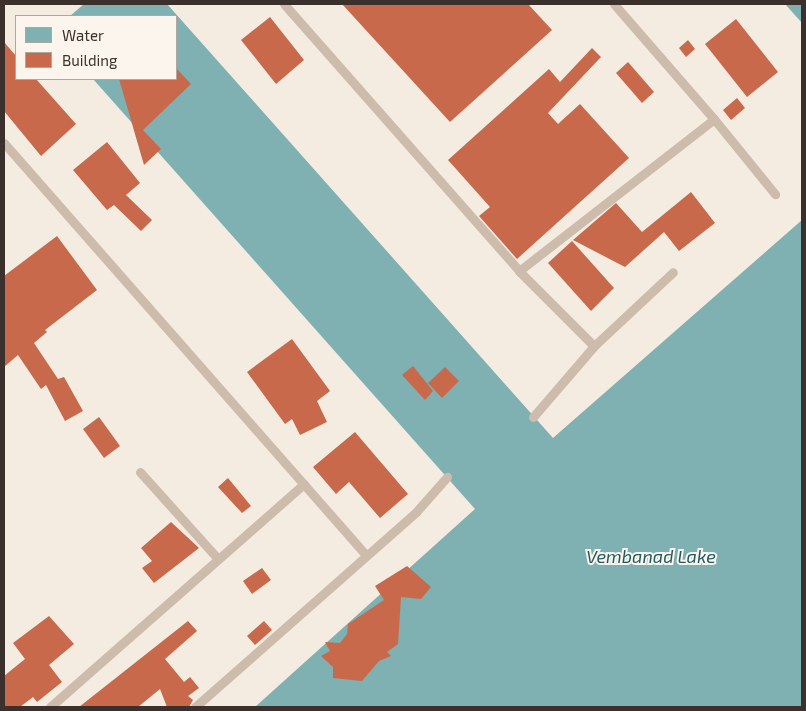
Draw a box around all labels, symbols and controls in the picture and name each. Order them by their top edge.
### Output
legend [15,15,178,80]
text: Water [62,26,104,44]
text: Building [62,51,117,69]
water label: Vembanad Lake [586,545,716,567]

